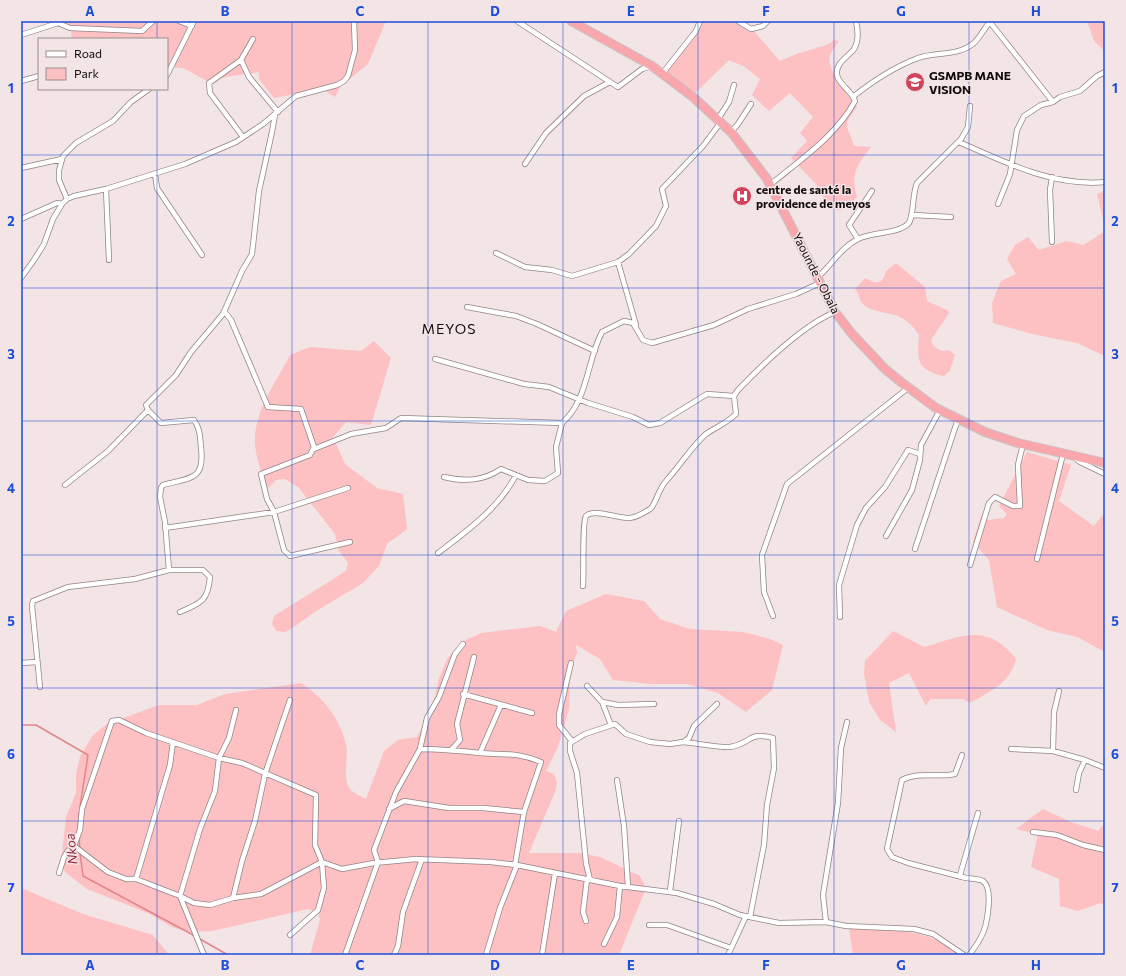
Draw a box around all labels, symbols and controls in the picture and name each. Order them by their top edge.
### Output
text: A [85,3,95,19]
text: B [221,3,230,19]
text: C [356,3,365,19]
text: D [490,3,500,19]
text: E [627,3,635,19]
text: F [762,3,770,19]
text: G [896,3,906,19]
text: H [1031,3,1041,19]
legend [38,38,168,90]
text: Road [74,46,102,60]
text: Park [74,66,100,80]
place label: GSMPB MANE VISION [929,68,1011,96]
school or university icon: GSMPB MANE VISION [904,71,926,93]
text: 1 [8,80,14,96]
text: 1 [1112,80,1118,96]
place label: centre de santé la providence de meyos [756,182,871,210]
hospital icon: centre de santé la providence de meyos [731,185,753,207]
text: 2 [7,213,15,229]
text: 2 [1111,213,1119,229]
street label: Yaounde - Obala [791,230,843,316]
district label: MEYOS [422,320,476,337]
text: 3 [7,346,15,362]
text: 3 [1111,346,1119,362]
text: 4 [7,480,15,496]
text: 4 [1111,480,1119,496]
text: 5 [7,613,15,629]
text: 5 [1111,613,1119,629]
text: 6 [7,746,15,762]
text: 6 [1111,746,1119,762]
water label: Nkoa [61,832,81,865]
text: 7 [7,879,15,895]
text: 7 [1111,879,1119,895]
text: A [85,957,95,973]
text: B [221,957,230,973]
text: C [356,957,365,973]
text: D [490,957,500,973]
text: E [627,957,635,973]
text: F [762,957,770,973]
text: G [896,957,906,973]
text: H [1031,957,1041,973]

